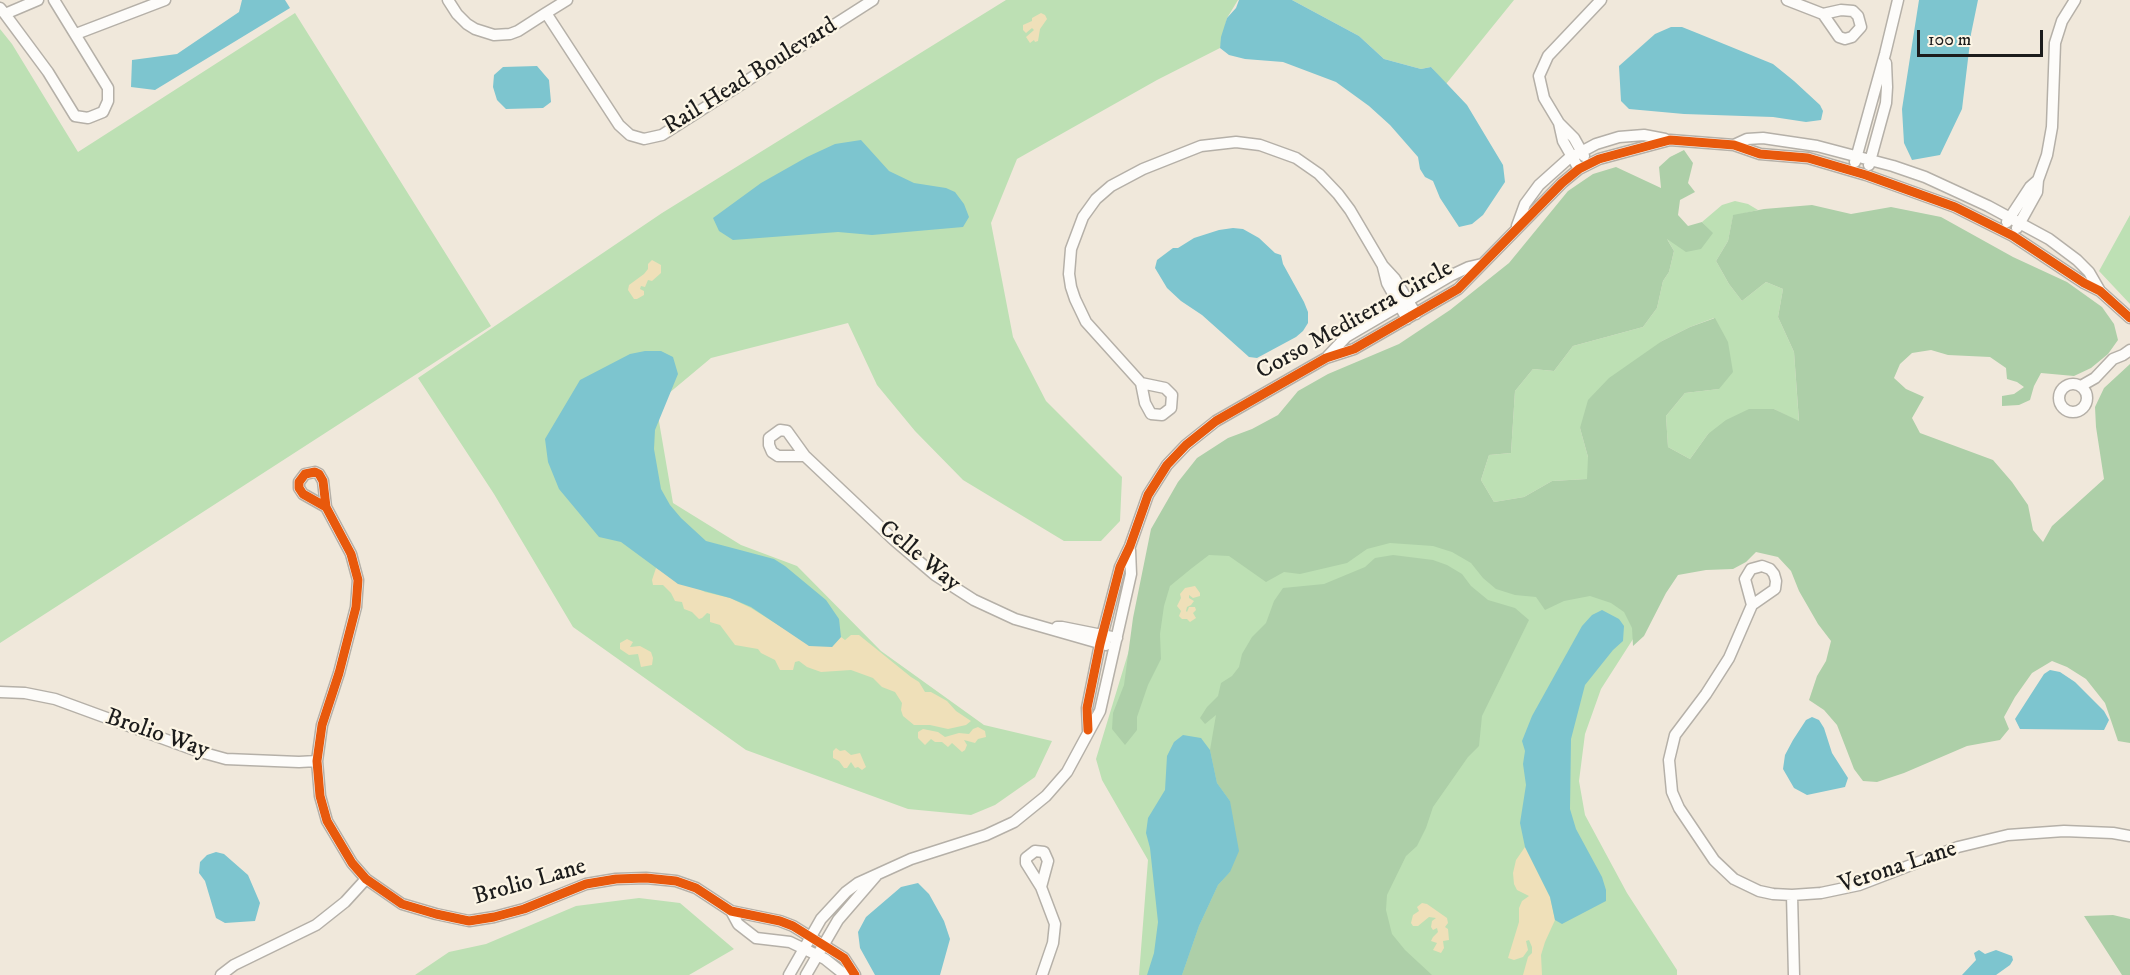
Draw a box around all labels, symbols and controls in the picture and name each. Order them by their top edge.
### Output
street label: Rail Head Boulevard [659,12,843,142]
scale bar [1920,18,2046,56]
text: 100 m [1928,29,1971,51]
street label: Corso Mediterra Circle [1252,255,1458,387]
street label: Celle Way [872,515,966,599]
street label: Brolio Way [101,704,213,766]
street label: Verona Lane [1835,835,1961,901]
street label: Brolio Lane [470,853,590,913]

